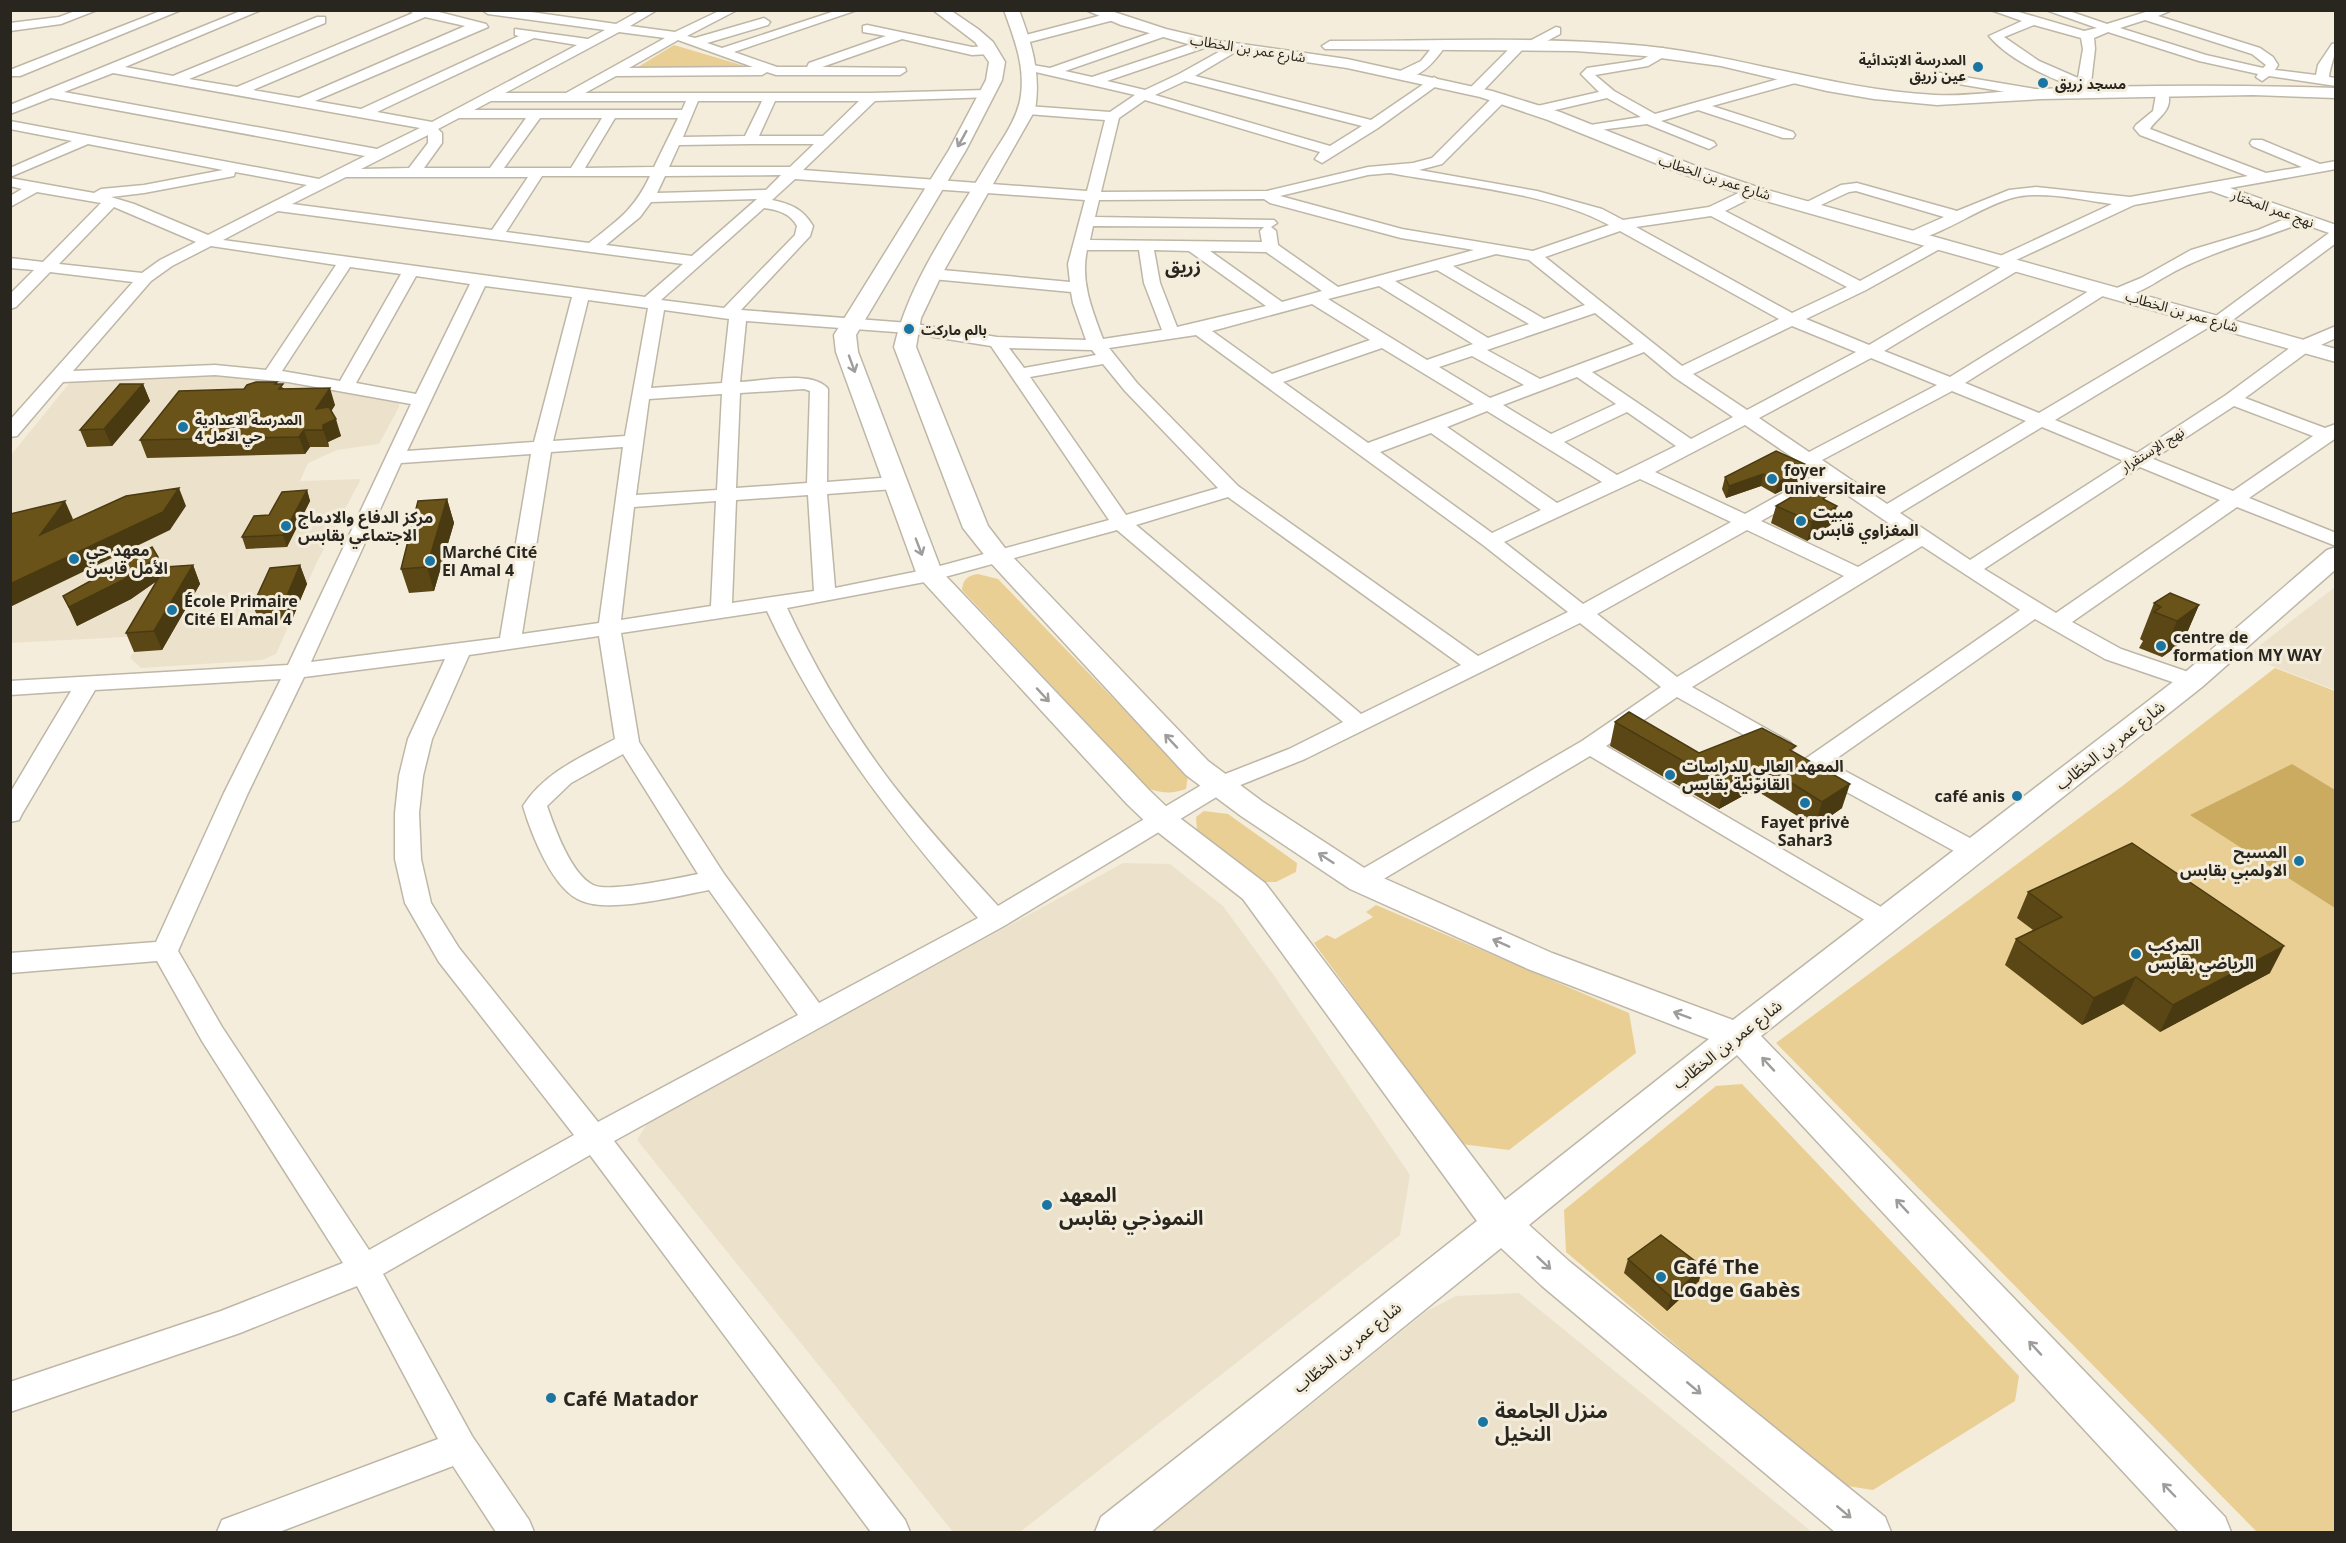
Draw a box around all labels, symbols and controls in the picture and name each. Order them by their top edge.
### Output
street label: شارع عمر بن الخطاب [1189,29,1307,68]
place label: المدرسة الابتدائية عين زريق [1859,50,1966,85]
marker: المدرسة الابتدائية عين زريق [1971,60,1985,74]
place label: مسجد زريق [2055,74,2126,93]
marker: مسجد زريق [2036,76,2050,90]
one-way arrow [956,130,968,147]
street label: شارع عمر بن الخطاب [1656,150,1773,206]
street label: نهج عمر المختار [2228,184,2317,234]
district label: زريق [1165,254,1201,278]
street label: شارع عمر بن الخطاب [2123,286,2241,338]
place label: بالم ماركت [921,320,987,341]
marker: بالم ماركت [902,322,916,336]
one-way arrow [847,354,858,373]
place label: المدرسة الاعدادية حي الامل 4 [195,410,302,447]
marker: المدرسة الاعدادية حي الامل 4 [176,420,190,434]
street label: نهج الإستقرار [2116,422,2189,478]
place label: foyer universitaire [1784,459,1886,499]
marker: foyer universitaire [1765,472,1779,486]
place label: مبيت المغزاوي قابس [1813,501,1919,544]
place label: مركز الدفاع والادماج الاجتماعي بقابس [298,506,433,549]
marker: مبيت المغزاوي قابس [1794,514,1808,528]
marker: مركز الدفاع والادماج الاجتماعي بقابس [279,519,293,533]
one-way arrow [915,537,926,556]
place label: معهد حي الأمل قابس [86,539,168,579]
place label: Marché Cité El Amal 4 [442,541,537,581]
marker: معهد حي الأمل قابس [67,552,81,566]
marker: Marché Cité El Amal 4 [423,554,437,568]
place label: École Primaire Cité El Amal 4 [184,590,298,630]
marker: École Primaire Cité El Amal 4 [165,603,179,617]
place label: centre de formation MY WAY [2173,626,2323,666]
marker: centre de formation MY WAY [2154,639,2168,653]
one-way arrow [1036,688,1050,703]
street label: شارع عمر بن الخطّاب [2051,695,2171,796]
one-way arrow [1164,733,1178,748]
place label: المعهد العالي للدراسات القانونية بقابس [1682,755,1844,795]
marker: المعهد العالي للدراسات القانونية بقابس [1663,768,1677,782]
place label: café anis [1934,785,2005,807]
marker: café anis [2010,789,2024,803]
marker: Fayet privė Sahar3 [1798,796,1812,810]
place label: Fayet privė Sahar3 [1761,811,1849,851]
place label: المسبح الاولمبي بقابس [2180,841,2287,884]
one-way arrow [1317,852,1334,865]
marker: المسبح الاولمبي بقابس [2292,854,2306,868]
place label: المركب الرياضي بقابس [2148,934,2254,977]
one-way arrow [1492,937,1510,949]
marker: المركب الرياضي بقابس [2129,947,2143,961]
street label: شارع عمر بن الخطّاب [1668,994,1788,1095]
one-way arrow [1673,1009,1692,1020]
one-way arrow [1761,1057,1775,1072]
place label: المعهد النموذجي بقابس [1059,1181,1204,1234]
marker: المعهد النموذجي بقابس [1040,1198,1054,1212]
one-way arrow [1894,1199,1909,1214]
place label: Café The Lodge Gabès [1673,1253,1800,1303]
one-way arrow [1536,1256,1551,1270]
marker: Café The Lodge Gabès [1654,1270,1668,1284]
street label: شارع عمر بن الخطّاب [1288,1296,1407,1399]
one-way arrow [2028,1341,2042,1356]
one-way arrow [1686,1381,1701,1395]
place label: Café Matador [563,1385,698,1412]
marker: Café Matador [544,1391,558,1405]
place label: منزل الجامعة النخيل [1495,1397,1608,1447]
marker: منزل الجامعة النخيل [1476,1415,1490,1429]
one-way arrow [2162,1483,2176,1498]
one-way arrow [1836,1506,1852,1519]

